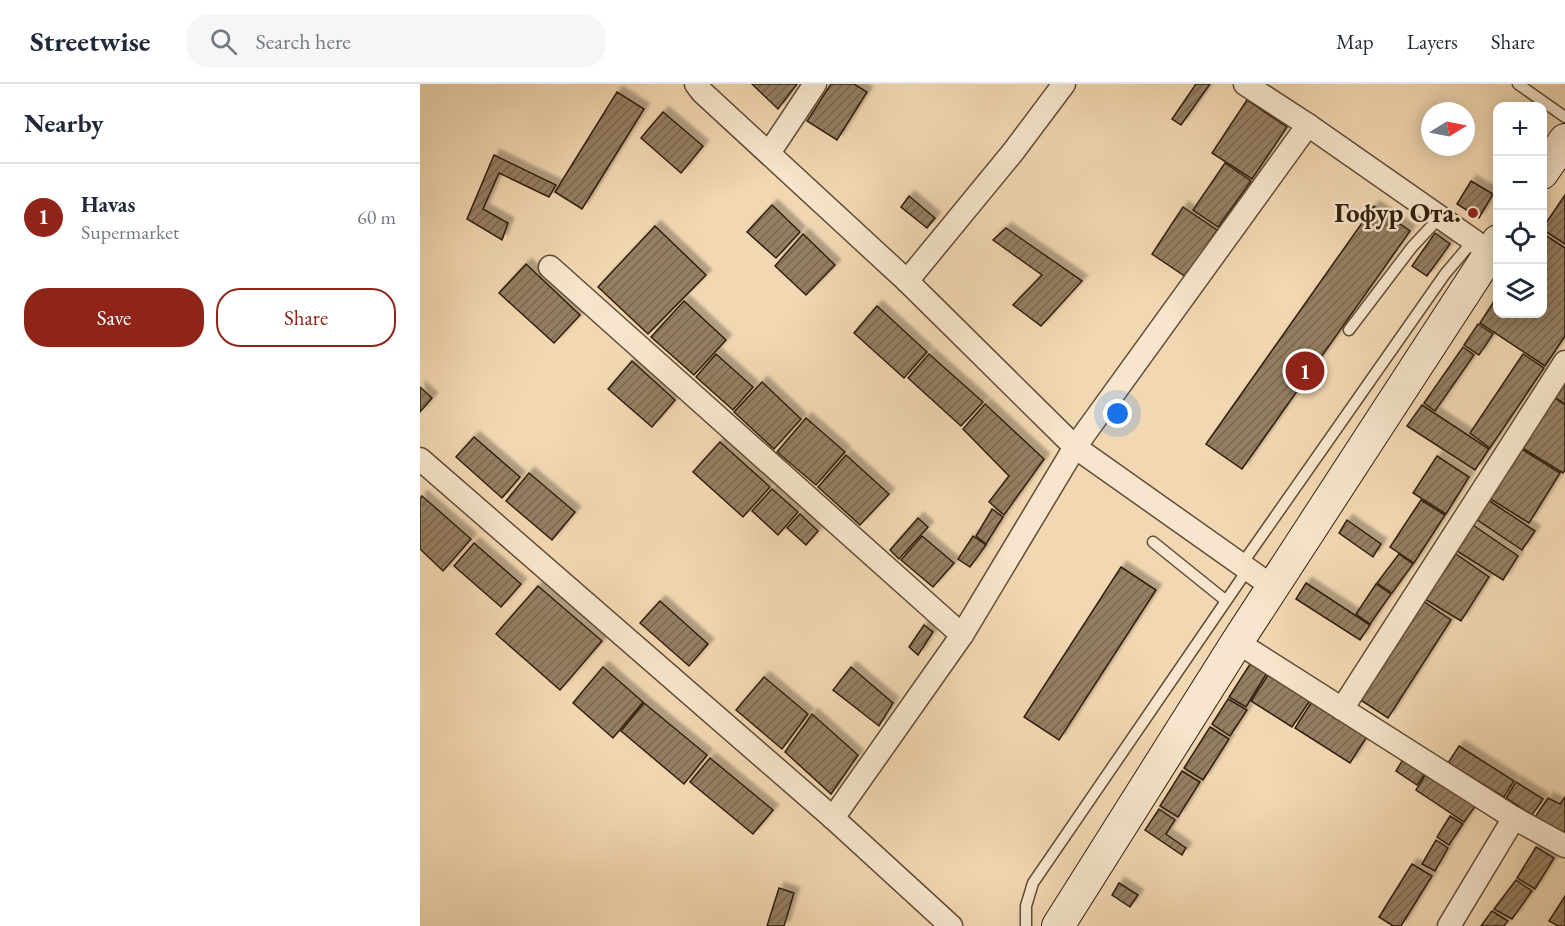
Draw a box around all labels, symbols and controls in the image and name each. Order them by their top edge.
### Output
search box [186,14,606,68]
text: Streetwise [30,23,150,59]
icon: search [207,25,240,58]
text: Search here [255,27,351,56]
text: Map [1336,28,1374,55]
text: Layers [1407,28,1458,55]
text: Share [1491,28,1535,55]
north arrow [1421,102,1475,156]
map controls [1493,102,1547,318]
button: + [1493,102,1547,156]
text: Nearby [24,106,104,140]
button: − [1493,156,1547,210]
text: Havas [81,190,135,219]
place label: Гофур Ота. [1334,195,1461,230]
text: 1 [38,204,49,230]
text: 60 m [357,204,396,230]
marker: Гофур Ота. [1466,206,1480,220]
button: locate [1493,210,1547,264]
text: Supermarket [81,219,179,245]
button: layers [1493,264,1547,318]
button: Save [24,288,204,347]
button: Share [216,288,396,347]
pin: 1 [1286,348,1324,394]
your location [1103,399,1132,428]

